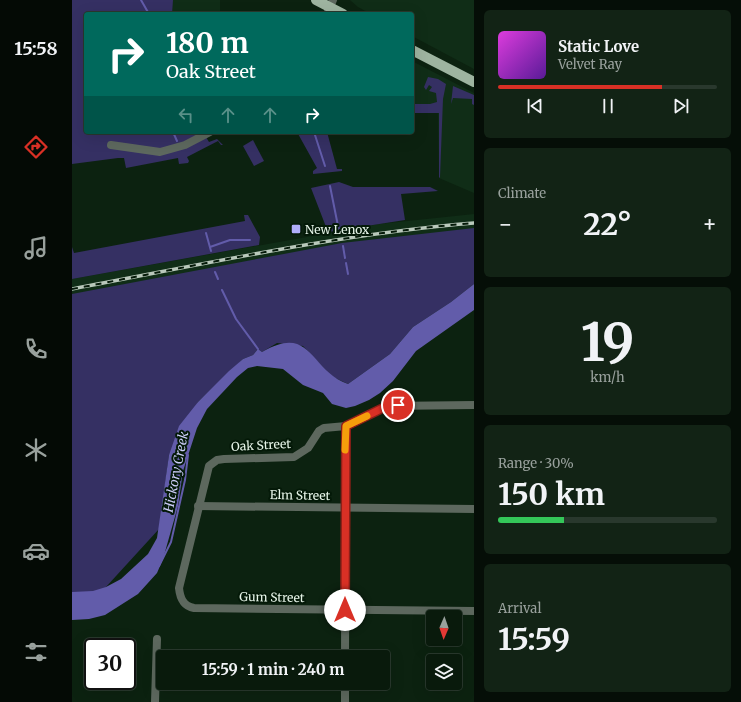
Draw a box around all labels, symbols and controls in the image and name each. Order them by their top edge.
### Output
text: 180 m [166,25,249,61]
icon: right [100,28,152,80]
text: 15:58 [14,37,58,60]
text: Static Love [558,37,639,56]
text: Velvet Ray [558,56,622,73]
text: Oak Street [166,60,256,83]
icon: previous [524,95,546,117]
icon: pause [597,95,619,117]
icon: next [670,95,692,117]
icon: left [175,104,197,126]
icon: ahead [217,104,239,126]
icon: ahead [259,104,281,126]
icon: right [301,104,323,126]
icon: directions [22,133,50,161]
text: Climate [498,185,546,202]
text: 22° [583,205,632,243]
text: − [498,210,513,238]
text: + [702,210,717,238]
place label: New Lenox [305,222,370,237]
marker: New Lenox [290,223,302,235]
icon: music [22,234,50,262]
text: 19 [581,310,634,375]
icon: phone [22,335,50,363]
text: km/h [590,369,625,386]
pin [381,388,415,422]
icon: arrive [387,394,409,416]
water label: Hickory Creek [160,430,192,515]
icon: climate [22,436,50,464]
street label: Oak Street [231,436,292,454]
text: Range · 30% [498,455,574,472]
text: 150 km [498,475,605,513]
street label: Elm Street [270,487,331,503]
icon: car [22,537,50,565]
street label: Gum Street [239,589,305,605]
position arrow [324,589,366,631]
text: Arrival [498,600,541,617]
north arrow [426,610,462,646]
map controls [426,610,462,690]
text: 15:59 [498,620,570,658]
icon: filters [22,638,50,666]
speed limit sign: 30 [84,638,136,690]
button: layers [426,654,462,690]
text: 15:59 · 1 min · 240 m [202,660,344,679]

